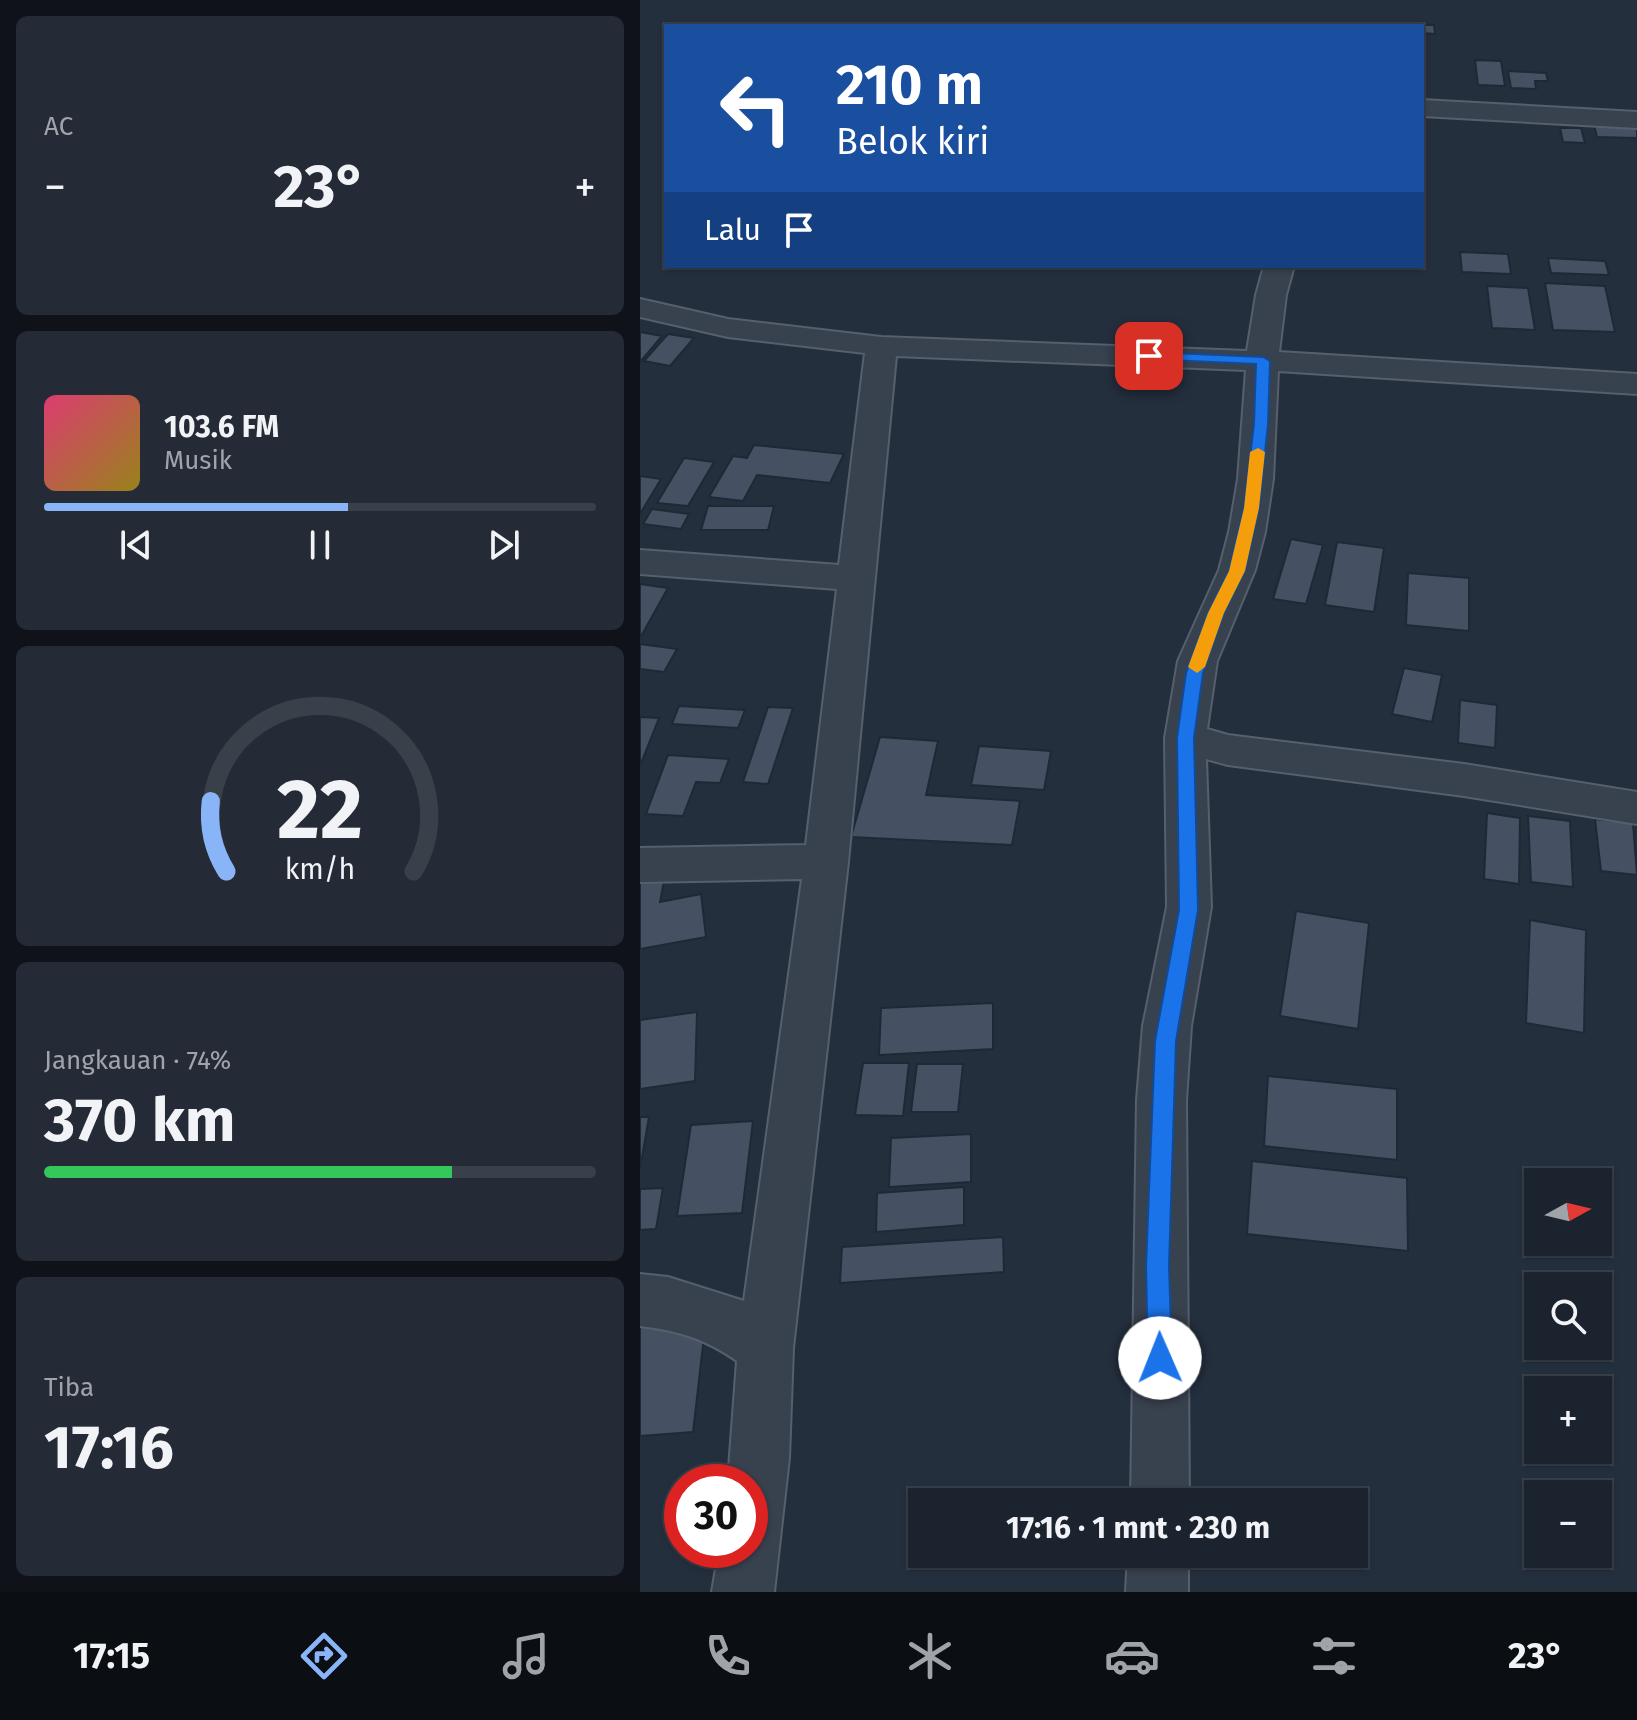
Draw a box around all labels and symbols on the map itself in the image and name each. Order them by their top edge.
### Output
pin [1115,322,1183,390]
north arrow [1524,1168,1612,1256]
position arrow [1118,1316,1202,1400]
speed limit sign: 30 [664,1464,768,1568]

